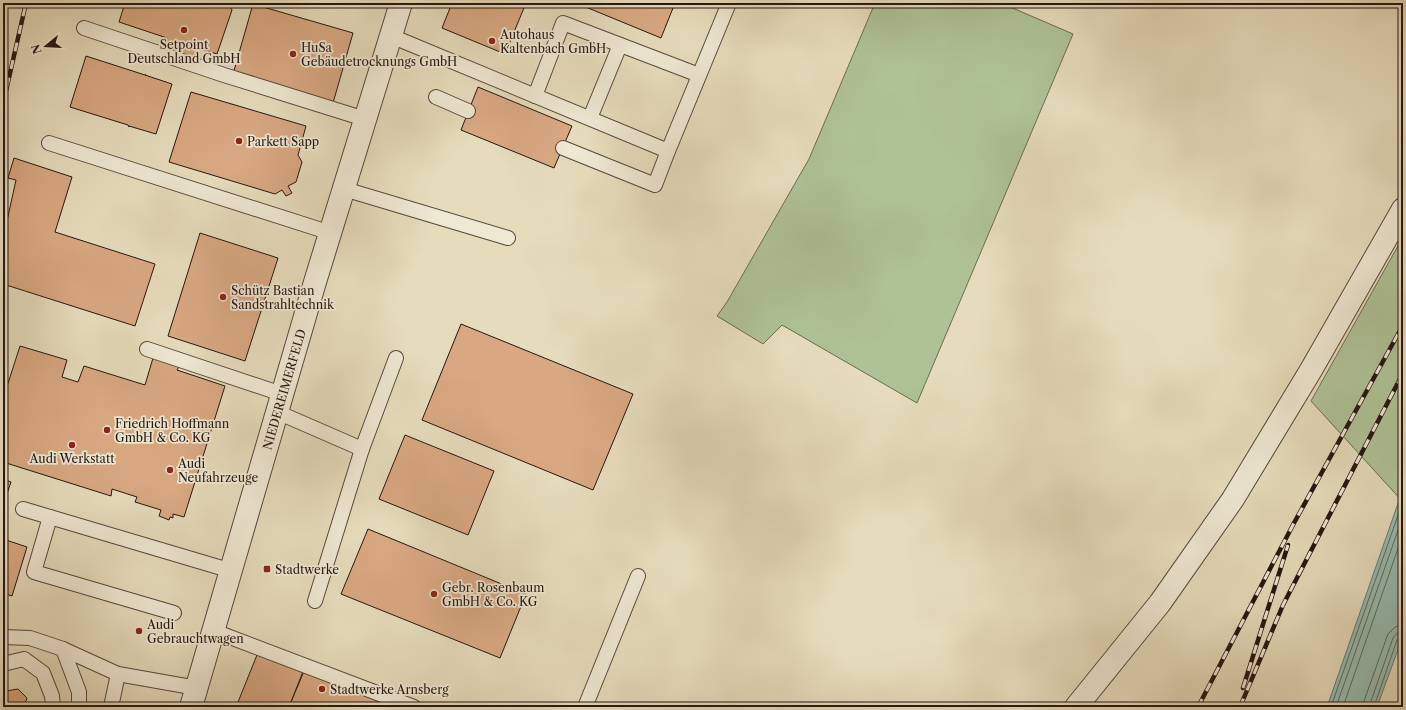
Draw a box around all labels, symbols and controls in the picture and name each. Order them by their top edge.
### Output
marker: Setpoint Deutschland GmbH [179,25,189,35]
north arrow [26,26,66,66]
place label: Autohaus Kaltenbach GmbH [499,27,606,56]
marker: Autohaus Kaltenbach GmbH [487,36,497,46]
place label: Setpoint Deutschland GmbH [127,37,241,66]
place label: HuSa Gebäudetrocknungs GmbH [301,40,457,69]
text: N [28,42,45,56]
marker: HuSa Gebäudetrocknungs GmbH [288,49,298,59]
place label: Parkett Sapp [247,134,319,149]
marker: Parkett Sapp [234,136,244,146]
place label: Schütz Bastian Sandstrahltechnik [231,283,335,312]
marker: Schütz Bastian Sandstrahltechnik [218,292,228,302]
street label: NIEDEREIMERFELD [259,327,308,451]
place label: Friedrich Hoffmann GmbH & Co. KG [115,416,230,445]
marker: Friedrich Hoffmann GmbH & Co. KG [102,425,112,435]
marker: Audi Werkstatt [67,440,77,450]
place label: Audi Werkstatt [29,451,115,466]
place label: Audi Neufahrzeuge [177,456,258,485]
marker: Audi Neufahrzeuge [165,465,175,475]
place label: Stadtwerke [275,562,339,577]
marker: Stadtwerke [262,564,272,574]
place label: Gebr. Rosenbaum GmbH & Co. KG [442,580,544,609]
marker: Gebr. Rosenbaum GmbH & Co. KG [429,589,439,599]
place label: Audi Gebrauchtwagen [146,617,244,646]
marker: Audi Gebrauchtwagen [134,626,144,636]
place label: Stadtwerke Arnsberg [330,682,449,697]
marker: Stadtwerke Arnsberg [317,684,327,694]

